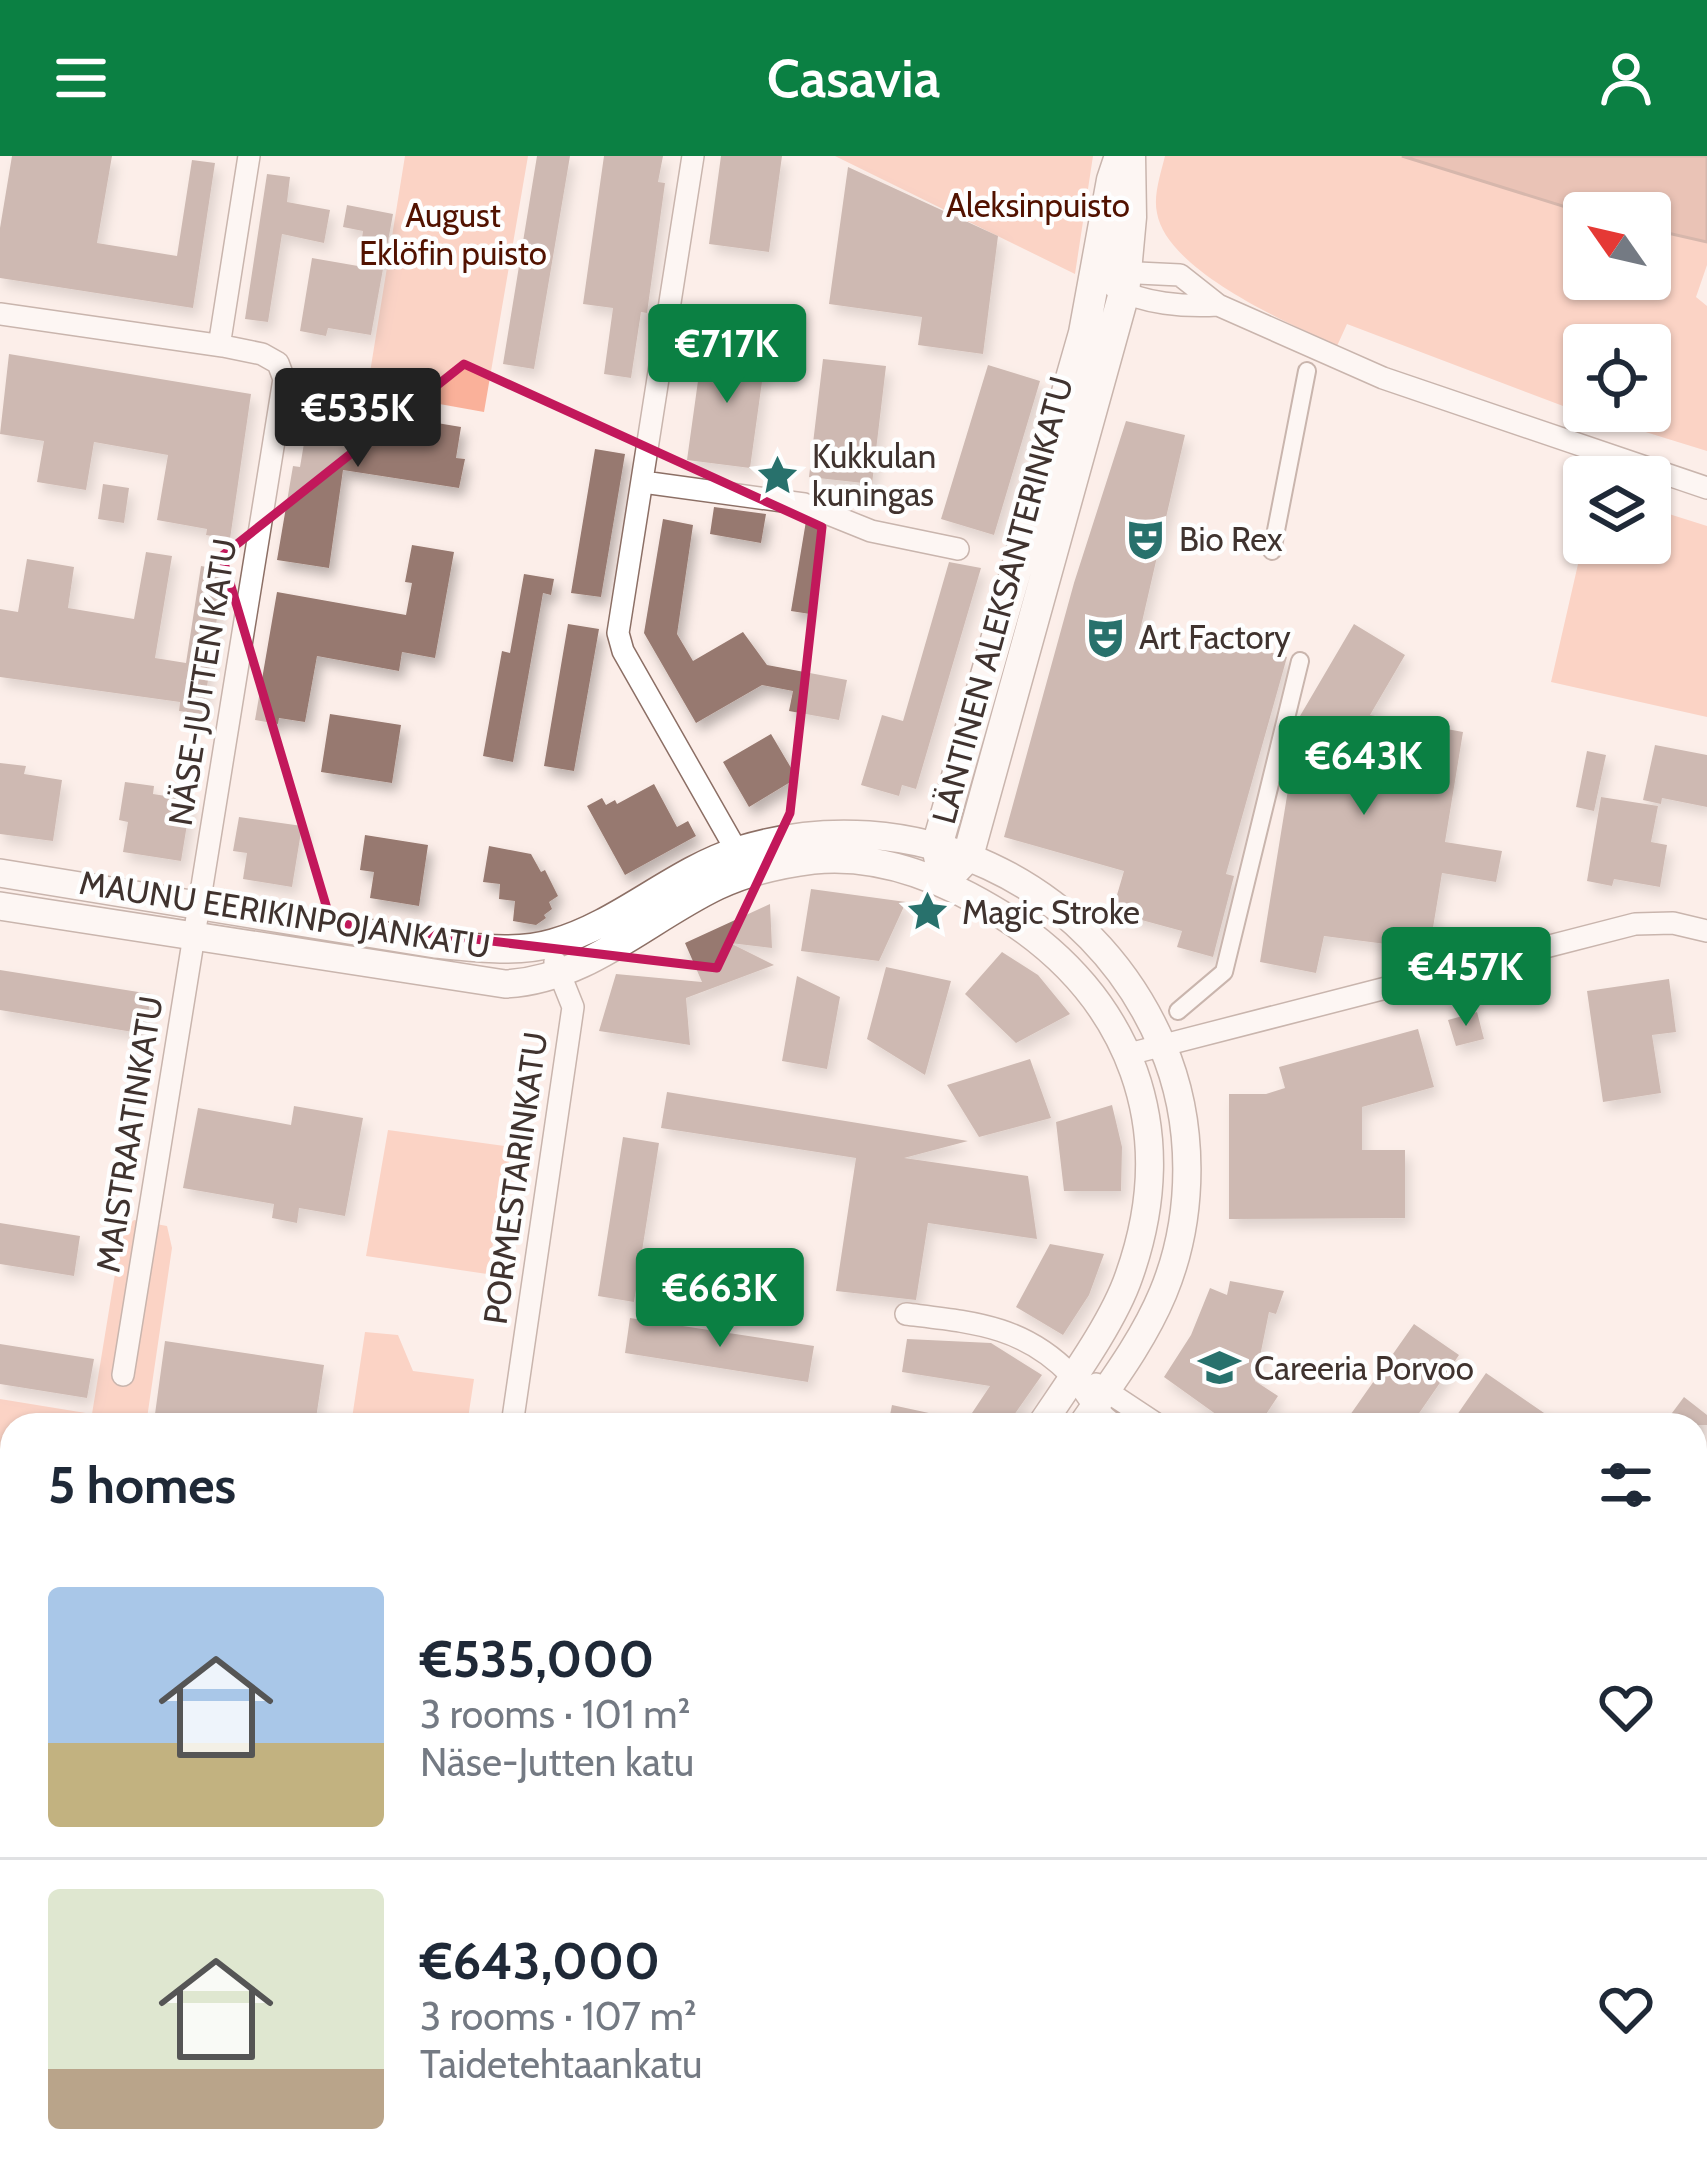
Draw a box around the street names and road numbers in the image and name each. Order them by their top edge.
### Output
street label: LÄNTINEN ALEKSANTERINKATU [923,372,1081,828]
street label: NÄSE-JUTTEN KATU [160,536,244,828]
street label: MAUNU EERIKINPOJANKATU [77,862,493,966]
street label: MAISTRAATINKATU [87,993,171,1275]
street label: PORMESTARINKATU [475,1029,555,1327]

